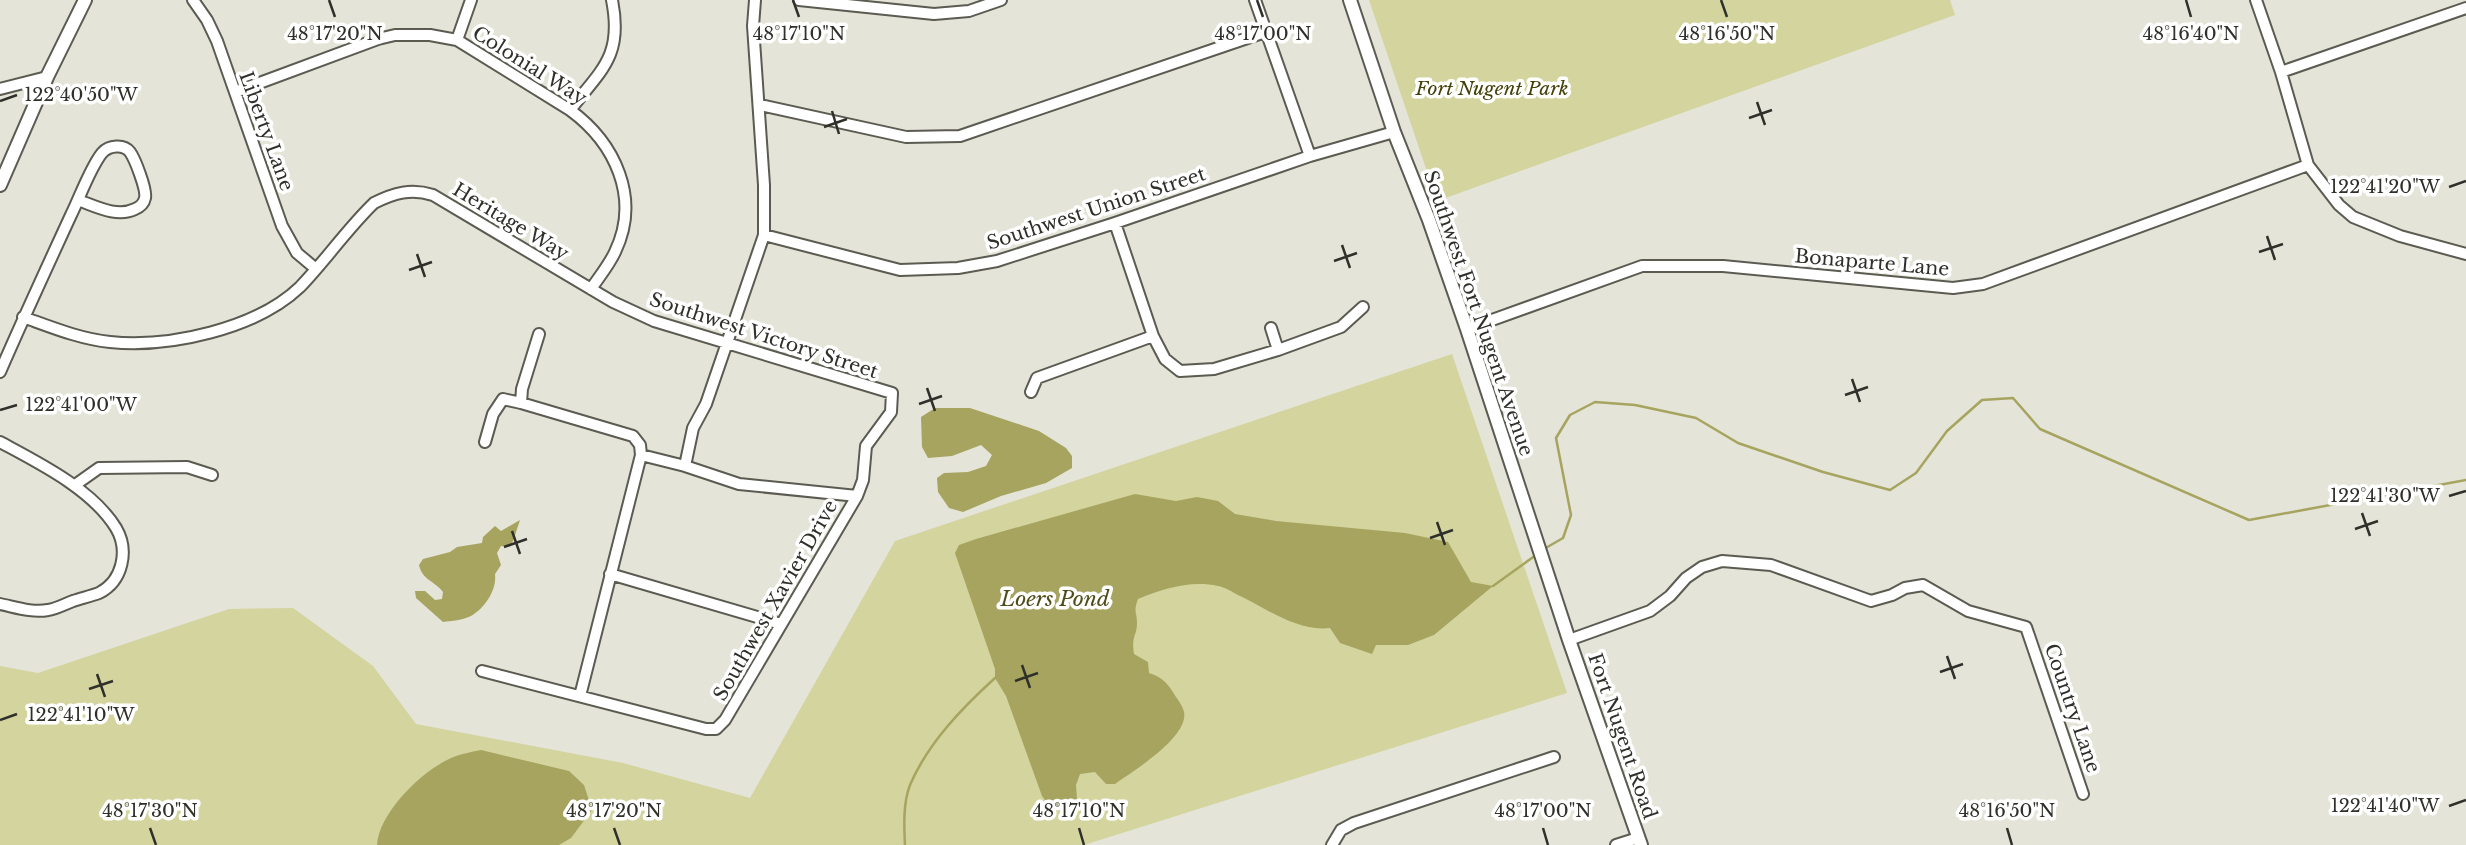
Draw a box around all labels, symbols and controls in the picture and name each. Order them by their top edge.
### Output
street label: Colonial Way [468,21,591,110]
text: 48°17'20"N [287,23,383,45]
text: 48°17'10"N [753,23,845,45]
text: 48°17'00"N [1214,23,1312,45]
text: 48°16'50"N [1679,23,1775,45]
text: 48°16'40"N [2143,23,2239,45]
street label: Liberty Lane [234,68,299,194]
park label: Fort Nugent Park [1414,77,1569,100]
text: 122°40'50"W [24,84,139,106]
street label: Southwest Union Street [984,162,1209,255]
street label: Southwest Fort Nugent Avenue [1419,167,1538,459]
text: 122°41'20"W [2330,176,2441,198]
street label: Heritage Way [449,178,573,265]
street label: Bonaparte Lane [1794,244,1950,281]
street label: Southwest Victory Street [647,288,882,384]
text: 122°41'00"W [25,394,138,416]
text: 122°41'30"W [2330,485,2441,507]
street label: Southwest Xavier Drive [708,496,842,705]
water label: Loers Pond [999,586,1110,612]
street label: Country Lane [2040,641,2105,776]
street label: Fort Nugent Road [1583,650,1662,822]
text: 122°41'10"W [28,704,135,726]
text: 122°41'40"W [2331,795,2440,817]
text: 48°17'30"N [102,800,198,822]
text: 48°17'20"N [566,800,662,822]
text: 48°17'10"N [1033,800,1125,822]
text: 48°17'00"N [1494,800,1592,822]
text: 48°16'50"N [1959,800,2055,822]

